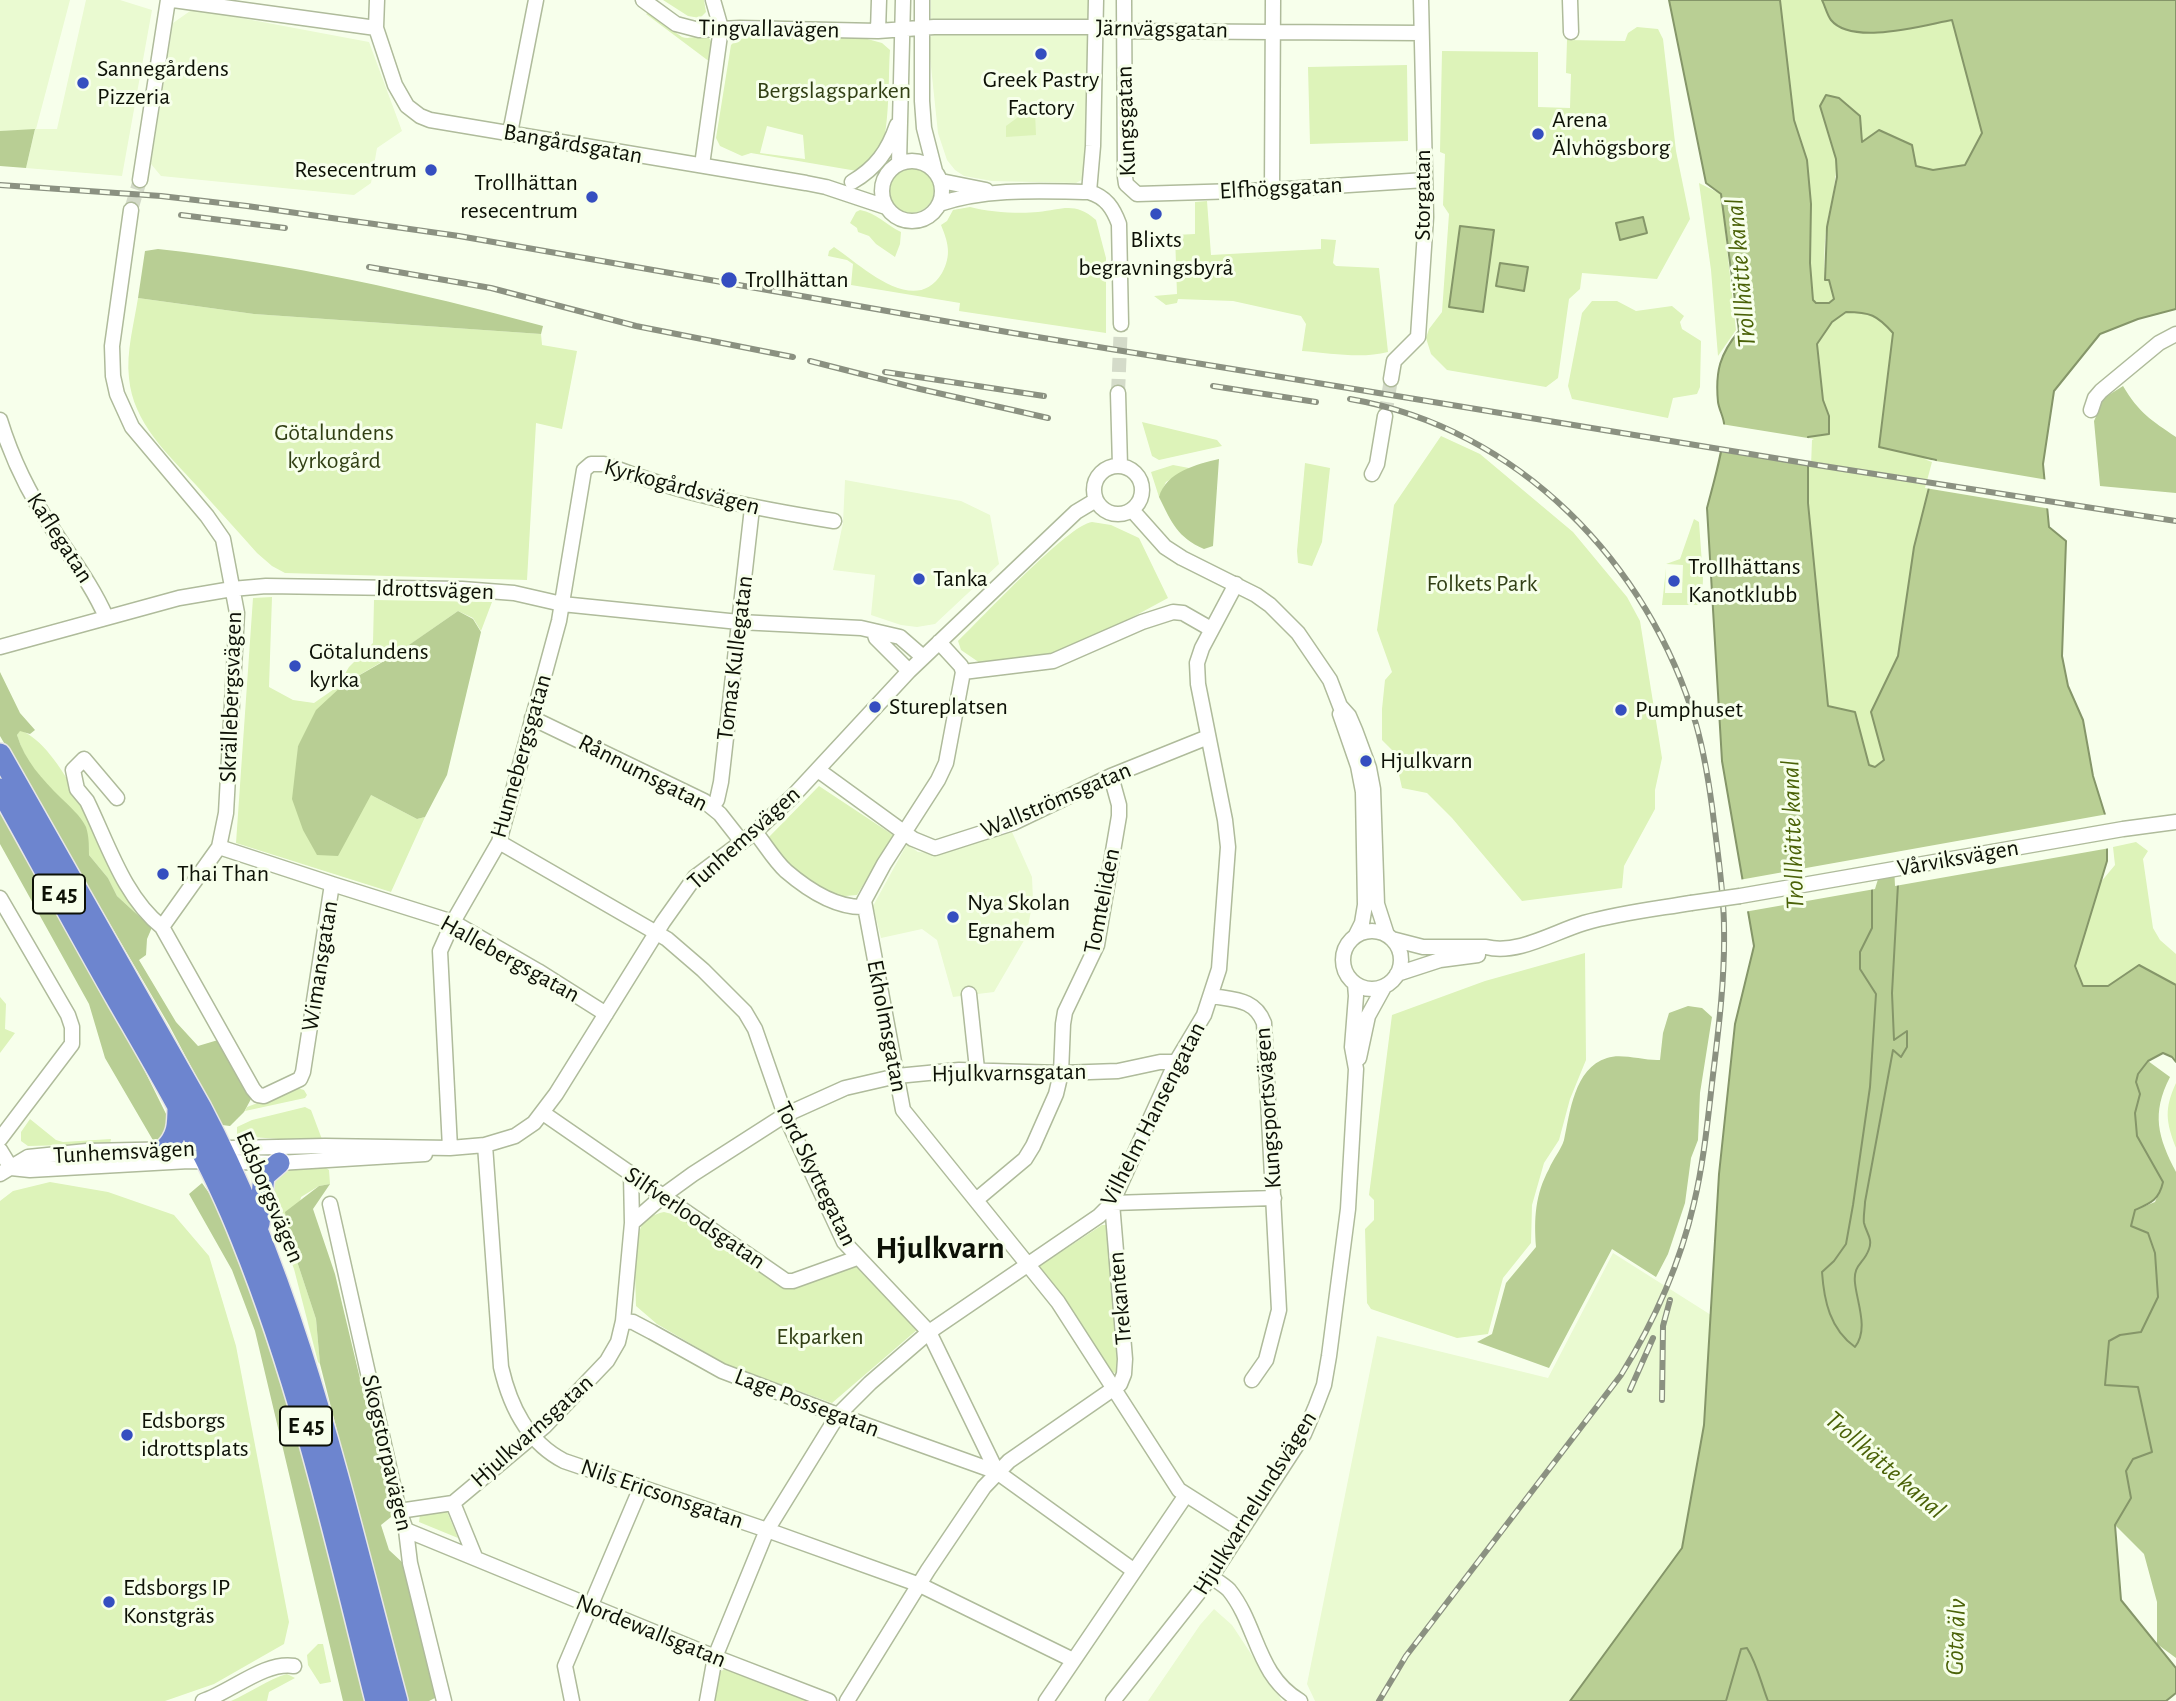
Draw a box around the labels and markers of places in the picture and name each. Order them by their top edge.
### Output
marker: Greek Pastry Factory [1033,46,1049,62]
place label: Sannegårdens Pizzeria [97,55,229,111]
place label: Greek Pastry Factory [983,66,1099,122]
marker: Sannegårdens Pizzeria [75,75,91,91]
place label: Arena Älvhögsborg [1552,106,1670,162]
marker: Arena Älvhögsborg [1530,126,1546,142]
place label: Resecentrum [294,156,417,184]
marker: Resecentrum [423,162,439,178]
place label: Trollhättan resecentrum [460,169,578,225]
marker: Trollhättan resecentrum [584,189,600,205]
marker: Blixts begravningsbyrå [1148,206,1164,222]
place label: Blixts begravningsbyrå [1078,226,1234,282]
place label: Trollhättan [745,266,849,294]
marker: Trollhättan [719,270,739,290]
place label: Trollhättans Kanotklubb [1688,553,1801,609]
place label: Tanka [933,565,988,593]
marker: Tanka [911,571,927,587]
marker: Trollhättans Kanotklubb [1666,573,1682,589]
place label: Götalundens kyrka [309,638,429,694]
marker: Götalundens kyrka [287,658,303,674]
place label: Stureplatsen [889,693,1008,721]
place label: Pumphuset [1635,696,1743,724]
marker: Stureplatsen [867,699,883,715]
marker: Pumphuset [1613,702,1629,718]
place label: Hjulkvarn [1380,747,1473,775]
marker: Hjulkvarn [1358,753,1374,769]
place label: Thai Than [177,860,269,888]
marker: Thai Than [155,866,171,882]
place label: Nya Skolan Egnahem [967,889,1070,945]
marker: Nya Skolan Egnahem [945,909,961,925]
place label: Edsborgs idrottsplats [141,1407,249,1463]
marker: Edsborgs idrottsplats [119,1427,135,1443]
place label: Edsborgs IP Konstgräs [123,1574,230,1630]
marker: Edsborgs IP Konstgräs [101,1594,117,1610]

